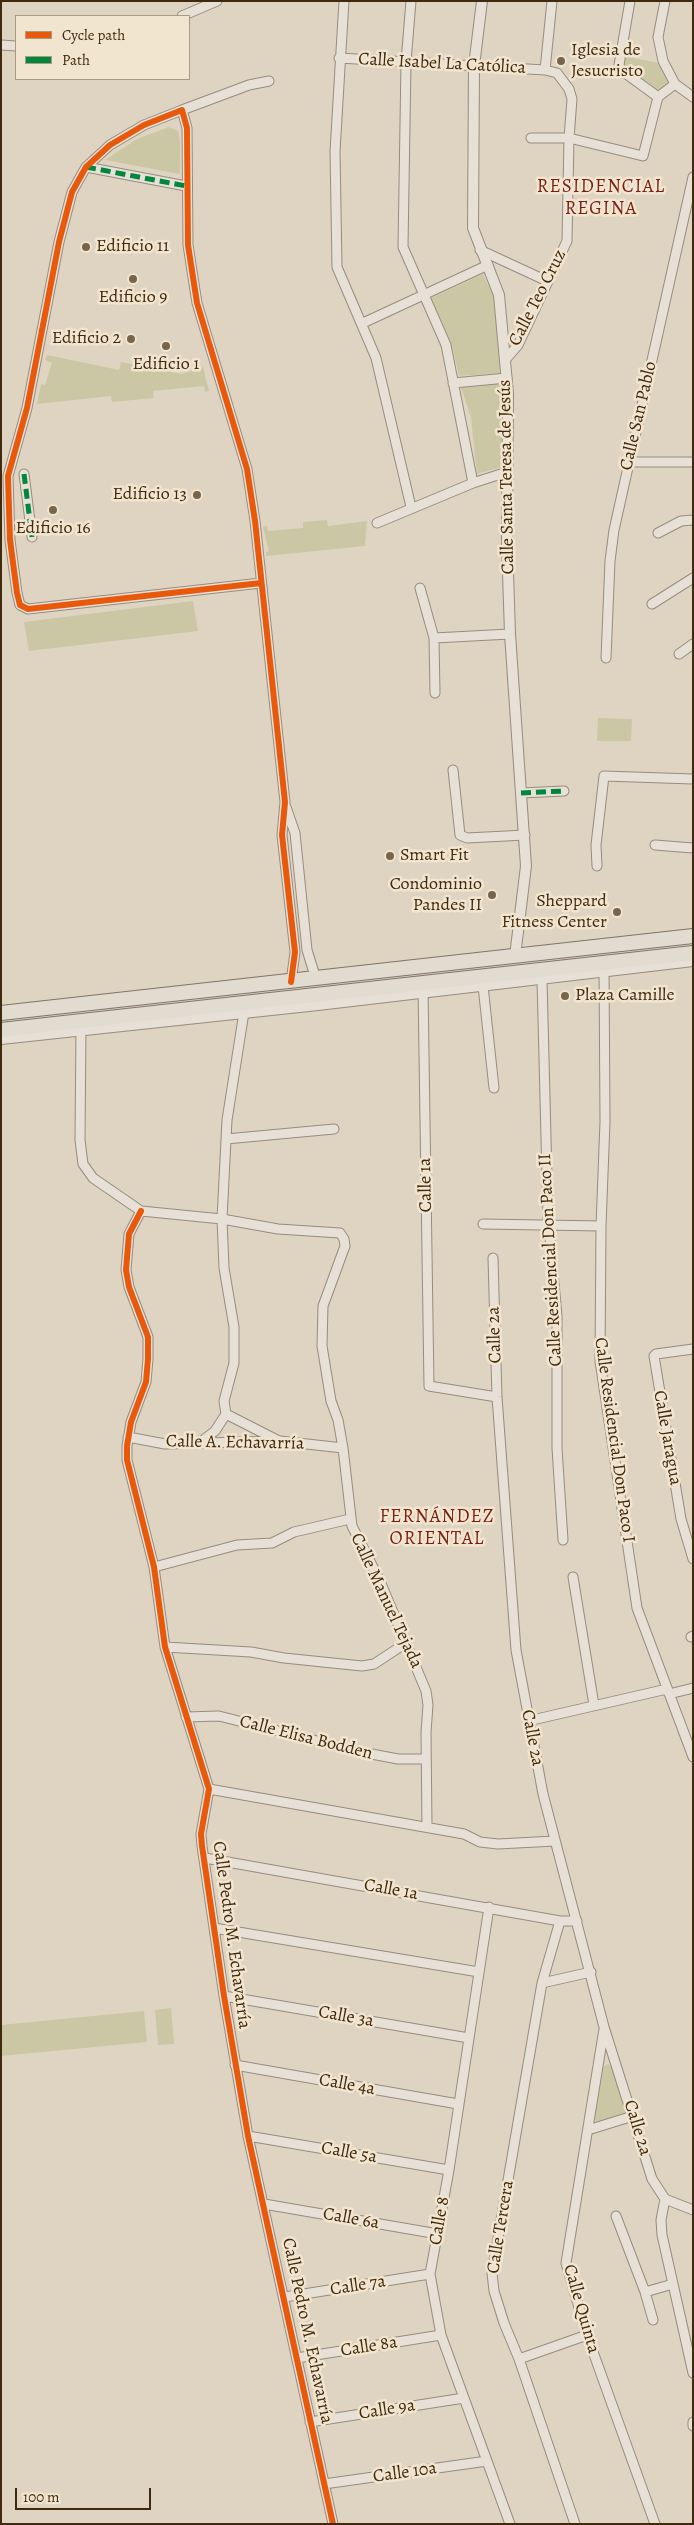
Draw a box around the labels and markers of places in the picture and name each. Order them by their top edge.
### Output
place label: Iglesia de Jesucristo [571,40,643,82]
marker: Iglesia de Jesucristo [555,55,567,67]
place label: Edificio 11 [96,236,169,258]
marker: Edificio 11 [80,241,92,253]
marker: Edificio 9 [127,273,139,285]
place label: Edificio 9 [99,287,167,309]
place label: Edificio 2 [52,328,121,350]
marker: Edificio 2 [125,333,137,345]
marker: Edificio 1 [160,340,172,352]
place label: Edificio 1 [133,354,199,376]
place label: Edificio 13 [113,484,187,506]
marker: Edificio 13 [191,489,203,501]
marker: Edificio 16 [47,504,59,516]
place label: Edificio 16 [15,518,91,540]
place label: Smart Fit [400,845,469,867]
marker: Smart Fit [384,850,396,862]
place label: Condominio Pandes II [390,874,482,916]
marker: Condominio Pandes II [486,889,498,901]
place label: Sheppard Fitness Center [501,891,607,934]
marker: Sheppard Fitness Center [611,906,623,918]
place label: Plaza Camille [575,985,674,1007]
marker: Plaza Camille [559,990,571,1002]

